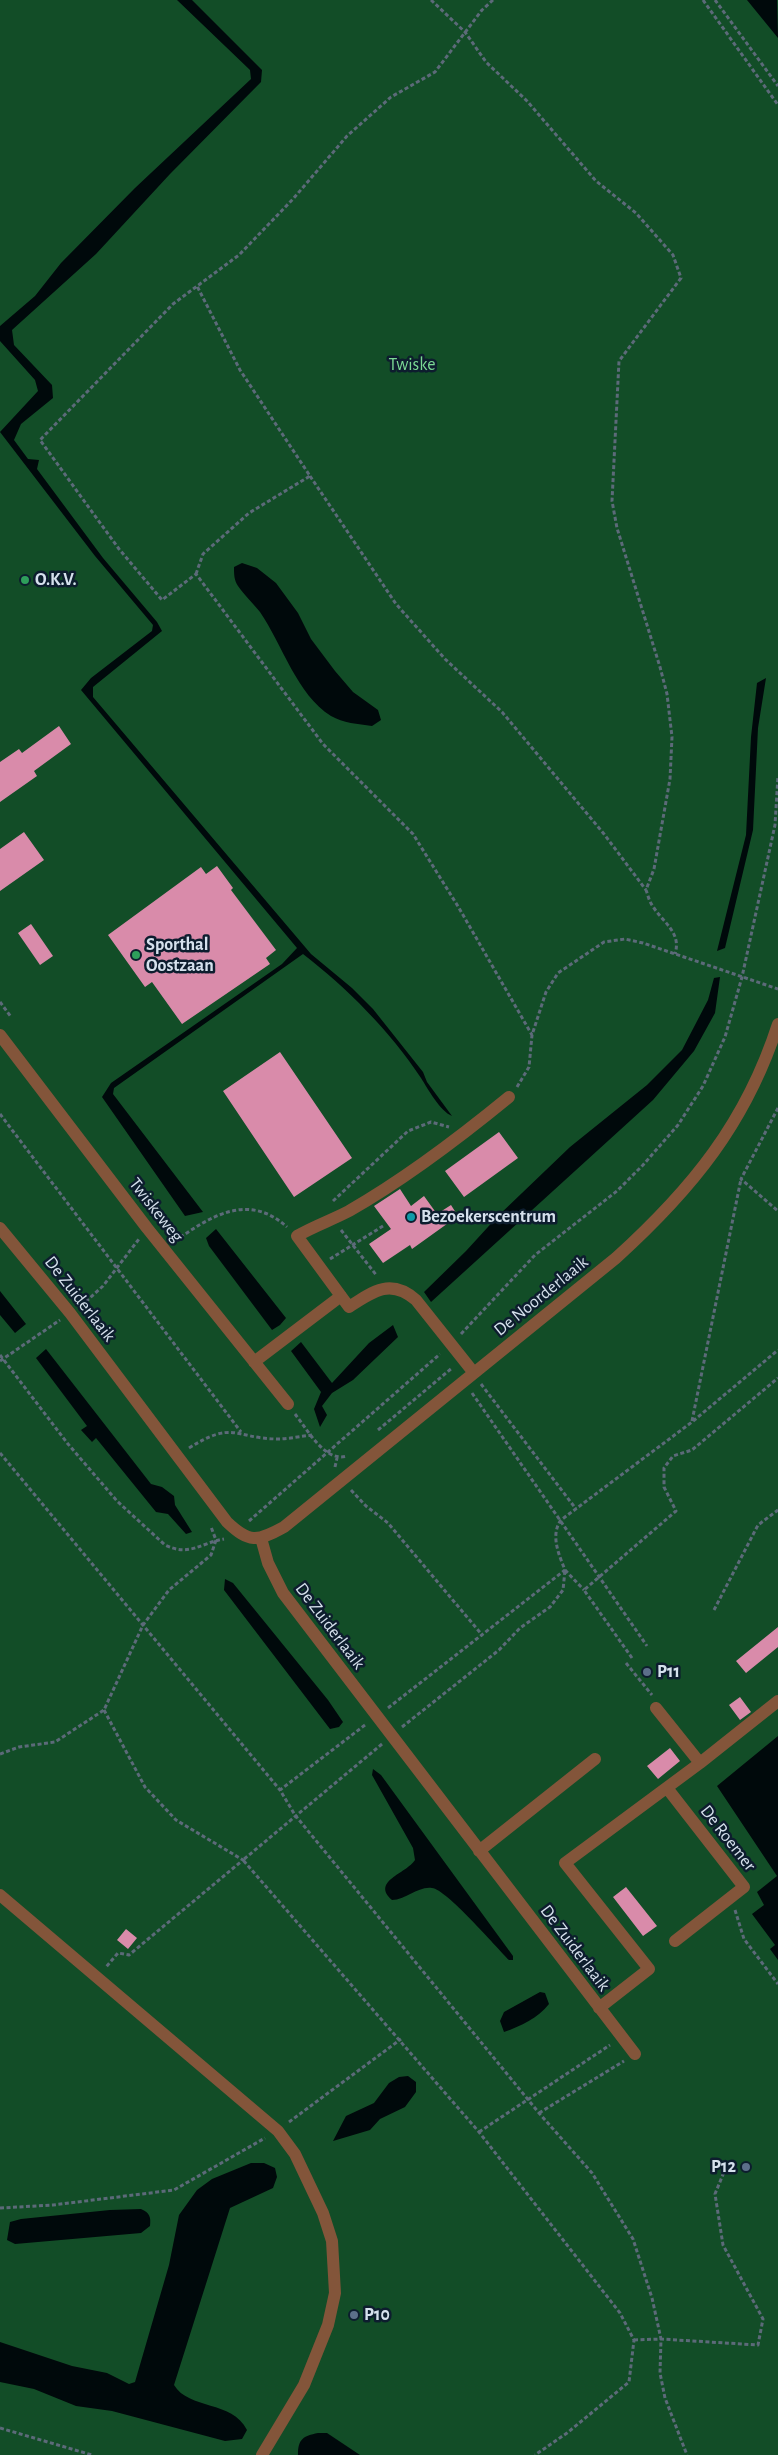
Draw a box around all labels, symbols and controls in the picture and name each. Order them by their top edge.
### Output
park label: Twiske [389,354,435,376]
place label: O.K.V. [35,569,77,591]
marker: O.K.V. [19,574,31,586]
place label: Sporthal Oostzaan [146,934,214,976]
marker: Sporthal Oostzaan [130,949,142,961]
street label: Twiskeweg [124,1174,188,1246]
place label: Bezoekerscentrum [421,1206,556,1228]
marker: Bezoekerscentrum [405,1211,417,1223]
street label: De Noorderlaaik [489,1251,593,1341]
street label: De Zuiderlaaik [40,1252,120,1346]
street label: De Zuiderlaaik [290,1578,370,1674]
place label: P11 [657,1661,680,1683]
marker: P11 [641,1666,653,1678]
street label: De Roemer [696,1801,760,1875]
street label: De Zuiderlaaik [535,1900,615,1996]
place label: P12 [711,2156,736,2178]
marker: P12 [740,2161,752,2173]
place label: P10 [364,2304,390,2326]
marker: P10 [348,2309,360,2321]

